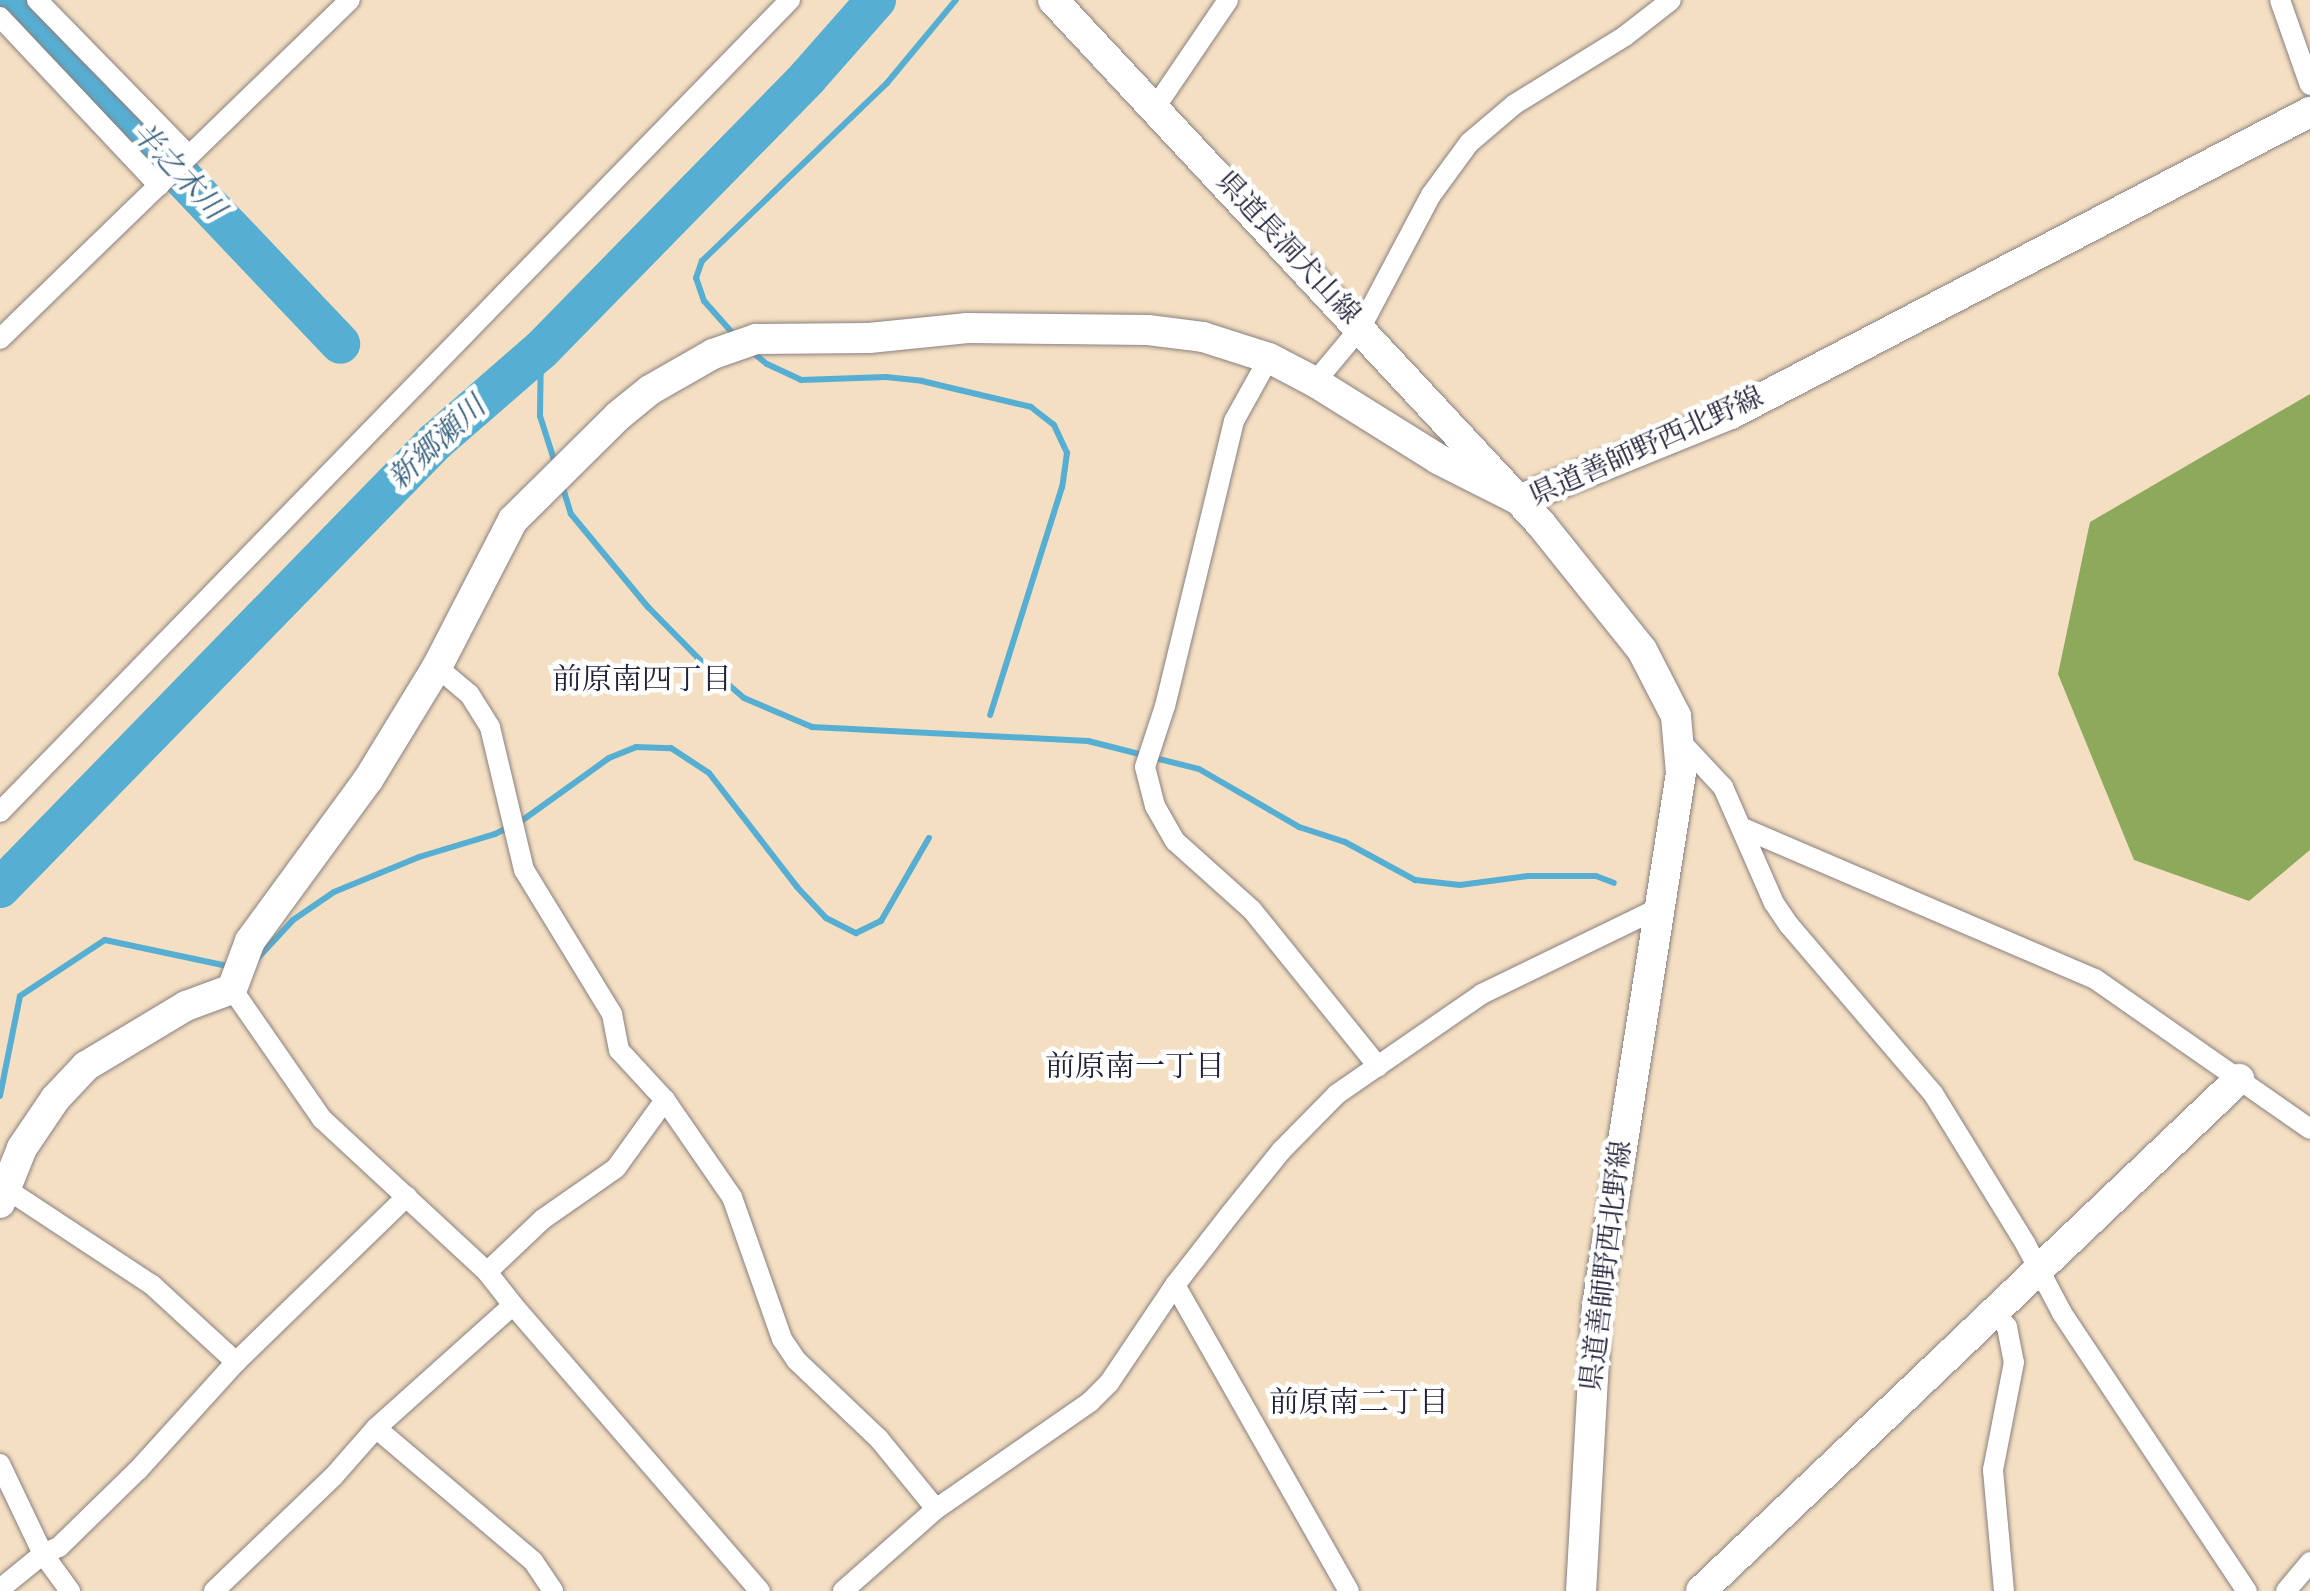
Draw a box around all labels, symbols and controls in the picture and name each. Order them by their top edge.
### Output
water label: 半之木川 [123,116,231,228]
street label: 県道長洞犬山線 [1208,166,1366,332]
street label: 県道善師野西北野線 [1525,381,1769,515]
water label: 新郷瀬川 [382,390,494,498]
district label: 前原南四丁目 [552,663,732,699]
district label: 前原南一丁目 [1045,1050,1225,1086]
street label: 県道善師野西北野線 [1576,1139,1640,1393]
district label: 前原南二丁目 [1269,1386,1449,1422]

